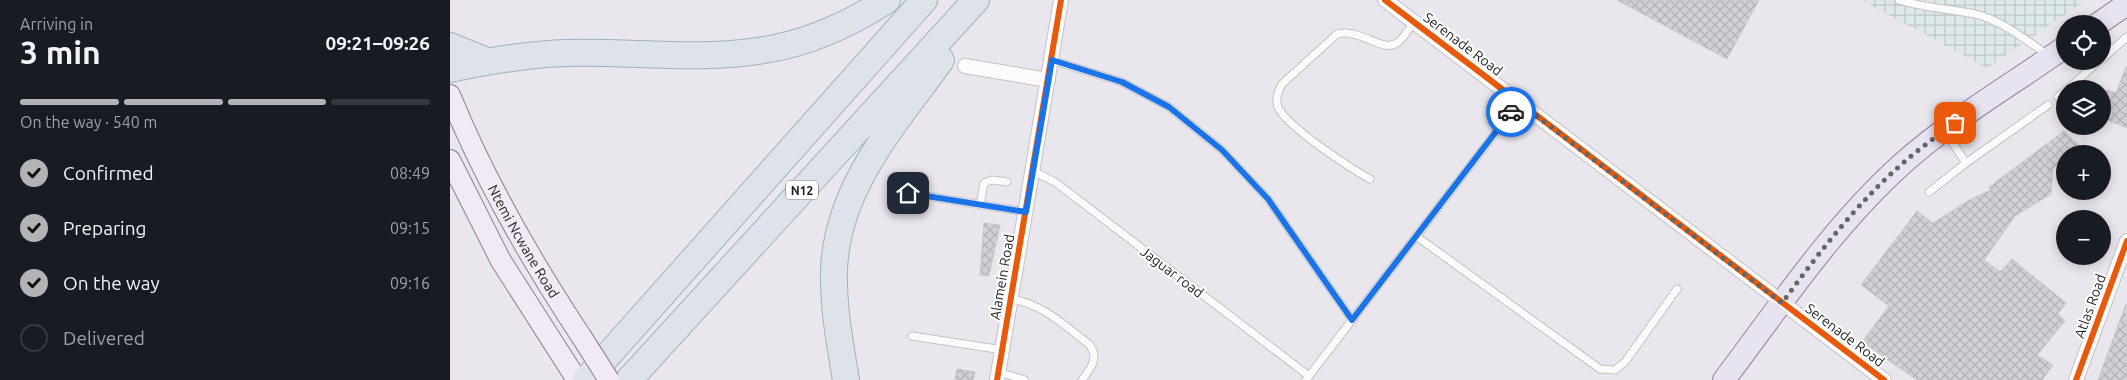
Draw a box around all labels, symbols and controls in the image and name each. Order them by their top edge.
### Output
street label: Serenade Road [1420,9,1506,79]
text: Arriving in [20,15,93,33]
map controls [2056,15,2111,265]
button: locate [2056,15,2111,70]
text: 09:21–09:26 [325,32,430,54]
text: 3 min [20,34,101,70]
button: layers [2056,80,2111,135]
courier [1486,87,1536,137]
icon: car [1497,98,1525,126]
pin [1934,102,1976,144]
icon: bag [1941,109,1969,137]
text: On the way · 540 m [20,113,157,131]
button: + [2056,145,2111,200]
icon: check [20,159,48,187]
text: Confirmed [63,162,154,184]
text: 08:49 [390,164,430,182]
pin [887,172,929,214]
icon: home [894,179,922,207]
road number: N12 [786,180,818,200]
street label: Ntemi Ncwane Road [485,182,562,301]
button: − [2056,210,2111,265]
icon: check [20,214,48,242]
text: Preparing [63,217,147,239]
text: 09:15 [390,219,430,237]
street label: Alamein Road [987,233,1017,321]
street label: Jaguar road [1137,243,1207,301]
icon: check [20,269,48,297]
text: On the way [63,272,160,294]
street label: Atlas Road [2071,272,2109,340]
text: 09:16 [390,274,430,292]
street label: Serenade Road [1802,300,1888,370]
text: Delivered [63,327,145,349]

